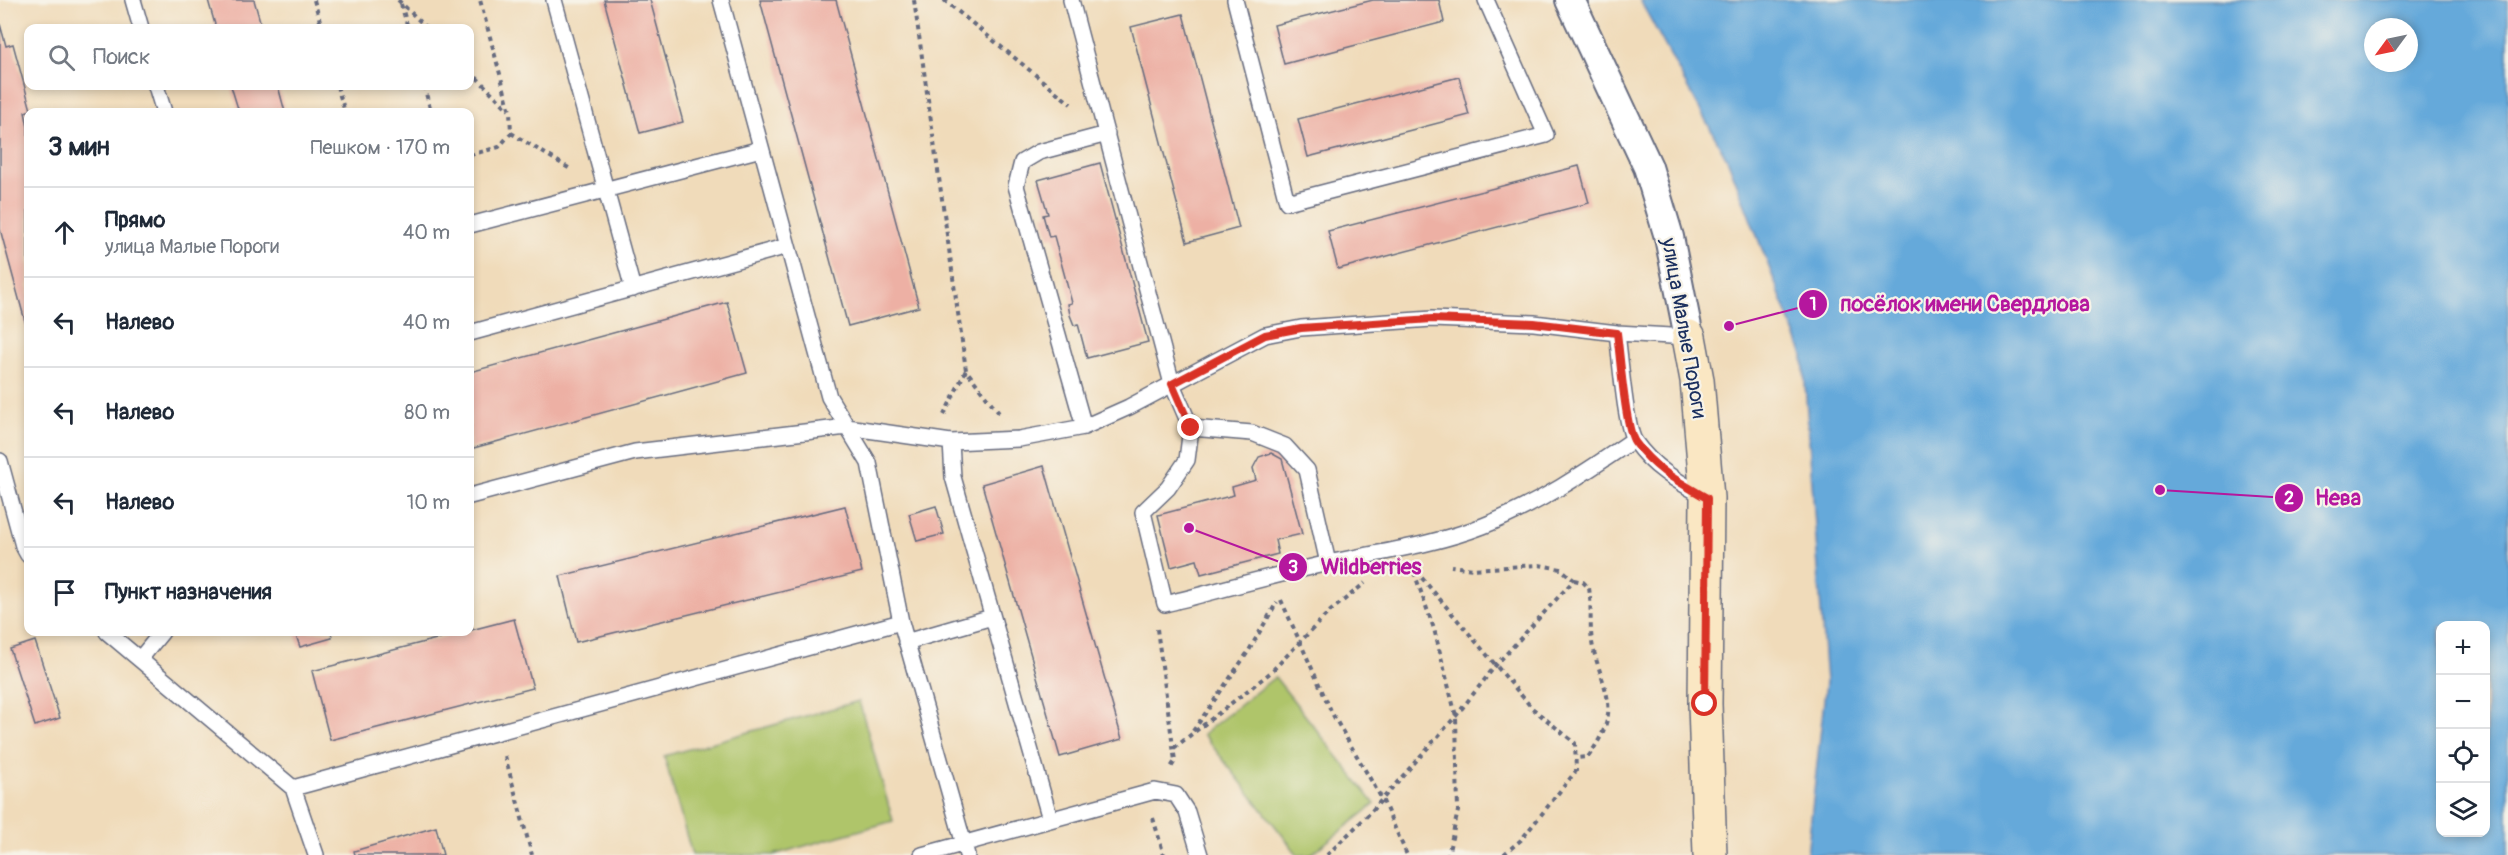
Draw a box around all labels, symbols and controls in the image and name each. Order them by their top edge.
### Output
north arrow [2364,18,2418,72]
search box [24,24,474,90]
icon: search [45,41,78,74]
text: Поиск [93,43,150,71]
text: 3 мин [48,131,110,163]
text: Пешком · 170 m [310,135,450,160]
text: Прямо [105,206,165,234]
icon: ahead [48,216,81,249]
text: 40 m [403,220,450,245]
text: улица Малые Пороги [105,234,279,259]
street label: улица Малые Пороги [1655,235,1713,420]
callout: посёлок имени Свердлова [1798,284,2102,324]
text: посёлок имени Свердлова [1840,290,2090,318]
text: 1 [1809,293,1817,316]
icon: left [48,306,81,339]
text: Налево [105,308,174,336]
text: 40 m [403,310,450,335]
icon: left [48,396,81,429]
text: Налево [105,398,174,426]
text: 80 m [404,400,450,425]
route end [1177,414,1203,440]
callout: Нева [2274,478,2373,518]
text: Нева [2315,484,2361,512]
icon: left [48,486,81,519]
text: 2 [2284,487,2294,510]
text: Налево [105,488,174,516]
text: 10 m [406,490,450,515]
callout: Wildberries [1278,547,1433,587]
text: Wildberries [1321,553,1421,581]
text: 3 [1288,556,1298,579]
icon: arrive [48,576,81,609]
text: Пункт назначения [105,578,272,606]
map controls [2436,621,2490,837]
button: + [2436,621,2490,675]
button: − [2436,675,2490,729]
route start [1691,690,1717,716]
button: locate [2436,729,2490,783]
button: layers [2436,783,2490,837]

